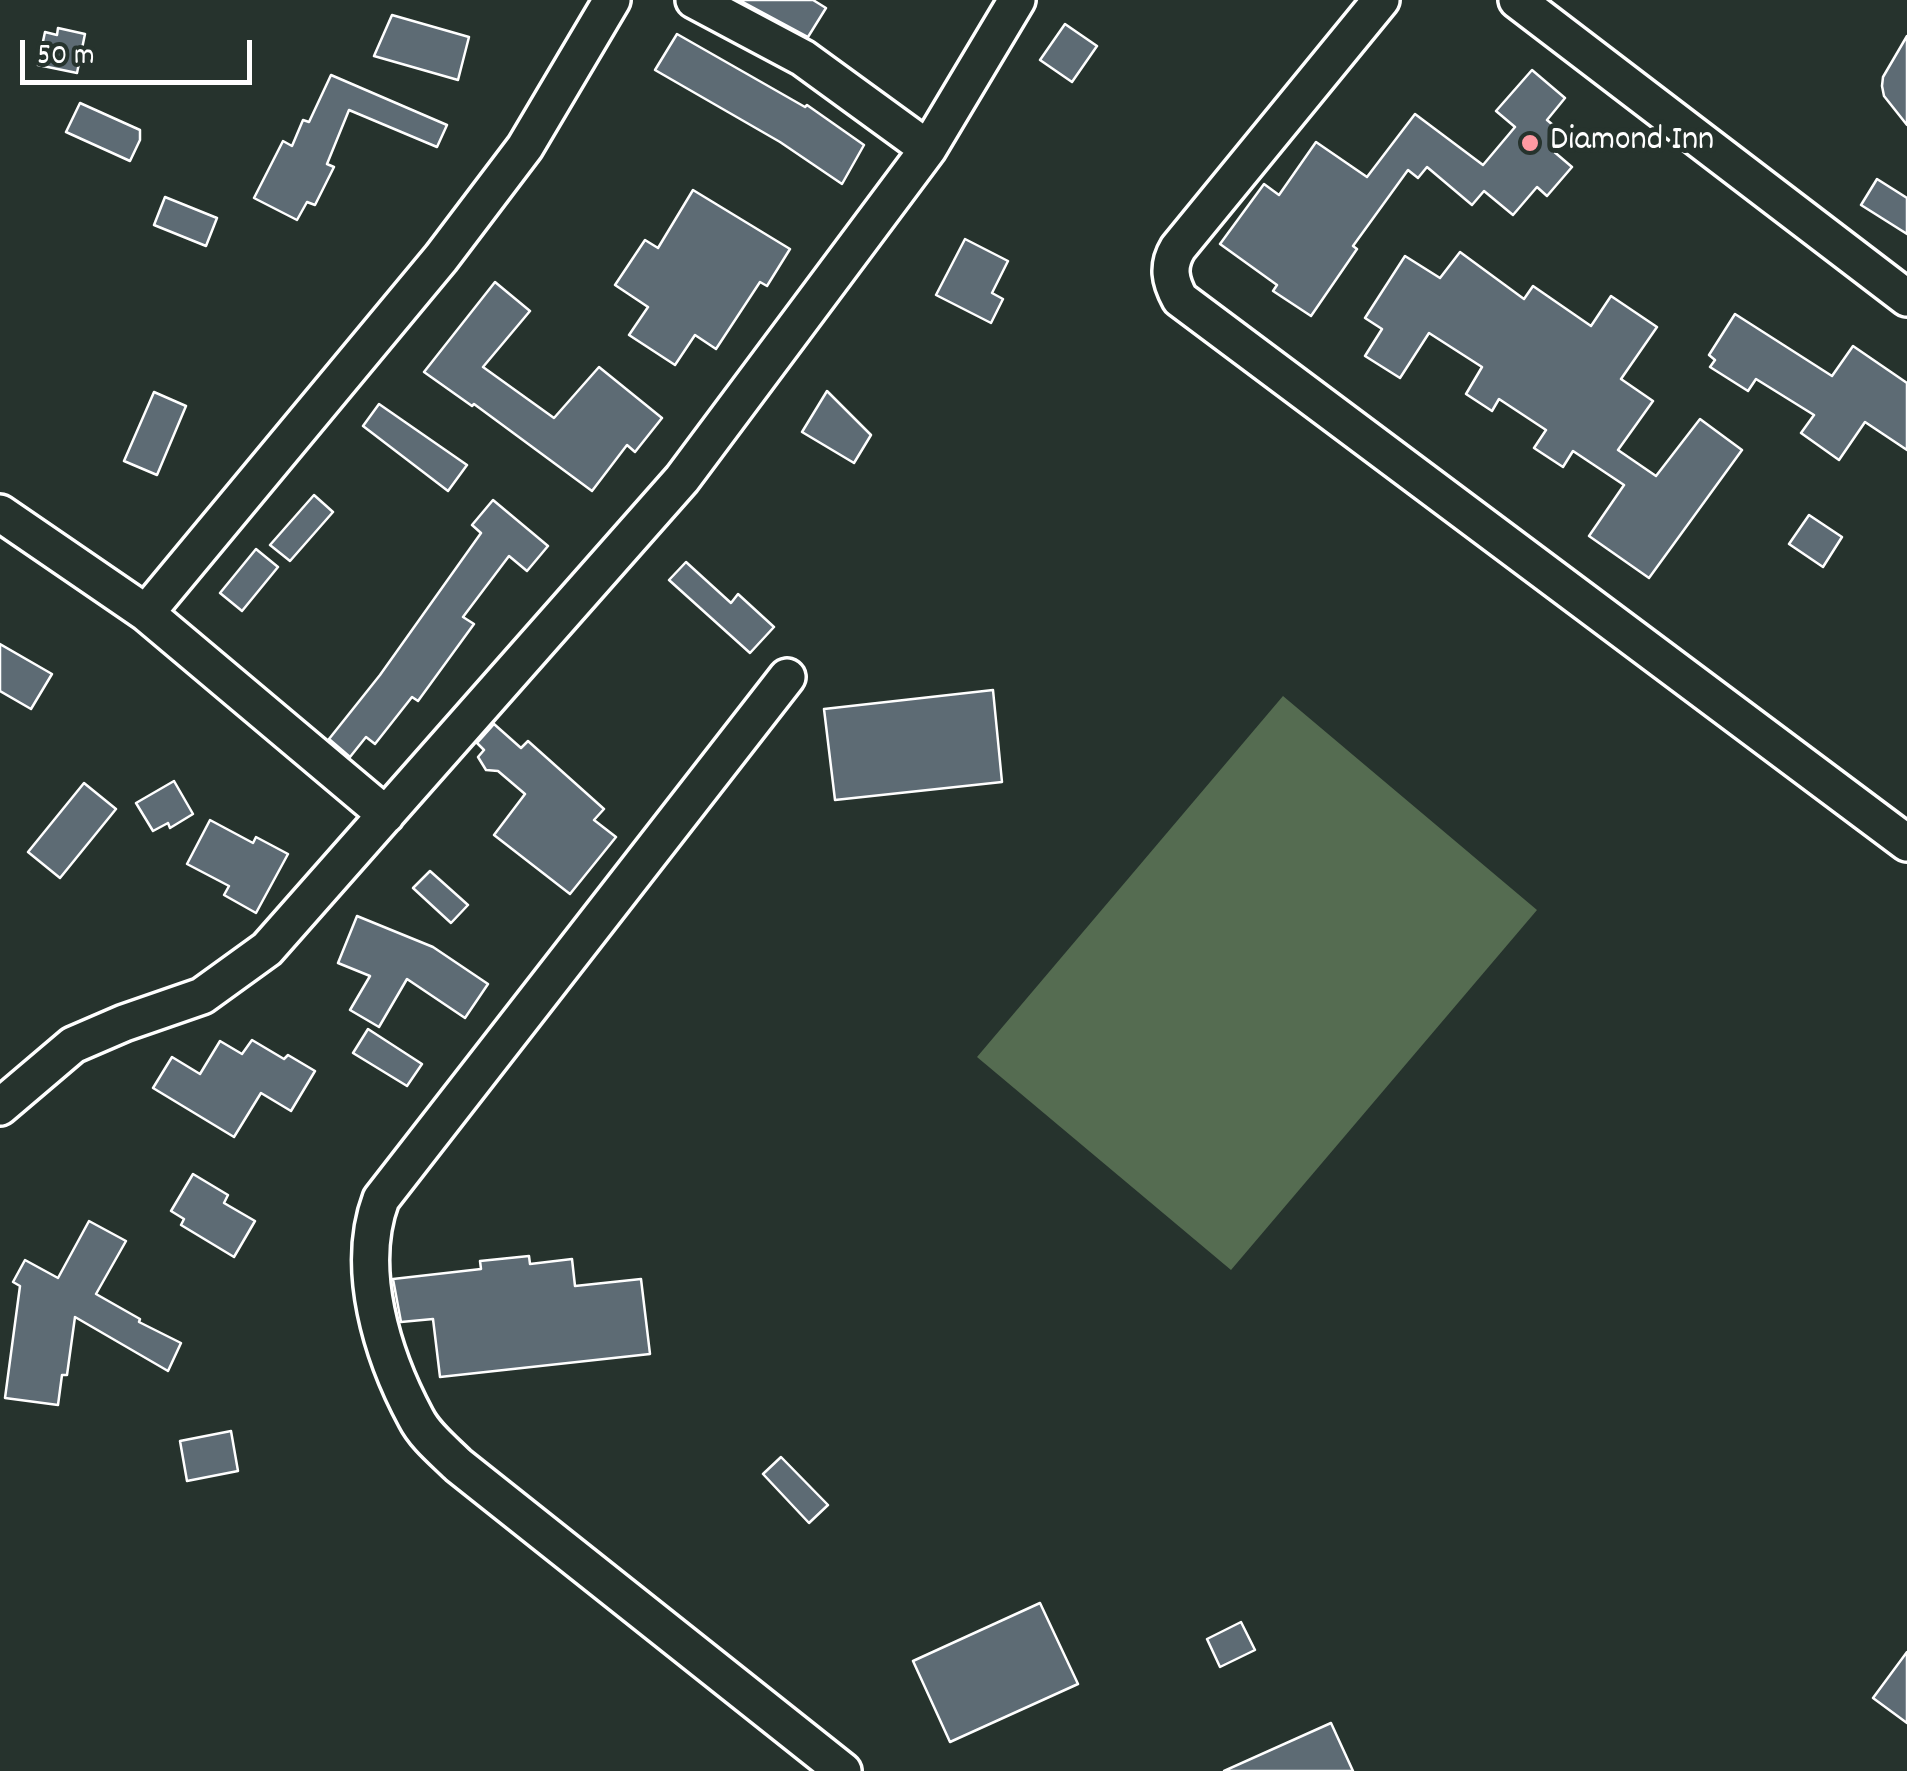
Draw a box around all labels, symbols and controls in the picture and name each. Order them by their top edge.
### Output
scale bar [25,20,258,82]
text: 50 m [37,36,95,79]
place label: Diamond Inn [1550,122,1714,164]
marker: Diamond Inn [1519,132,1541,154]

